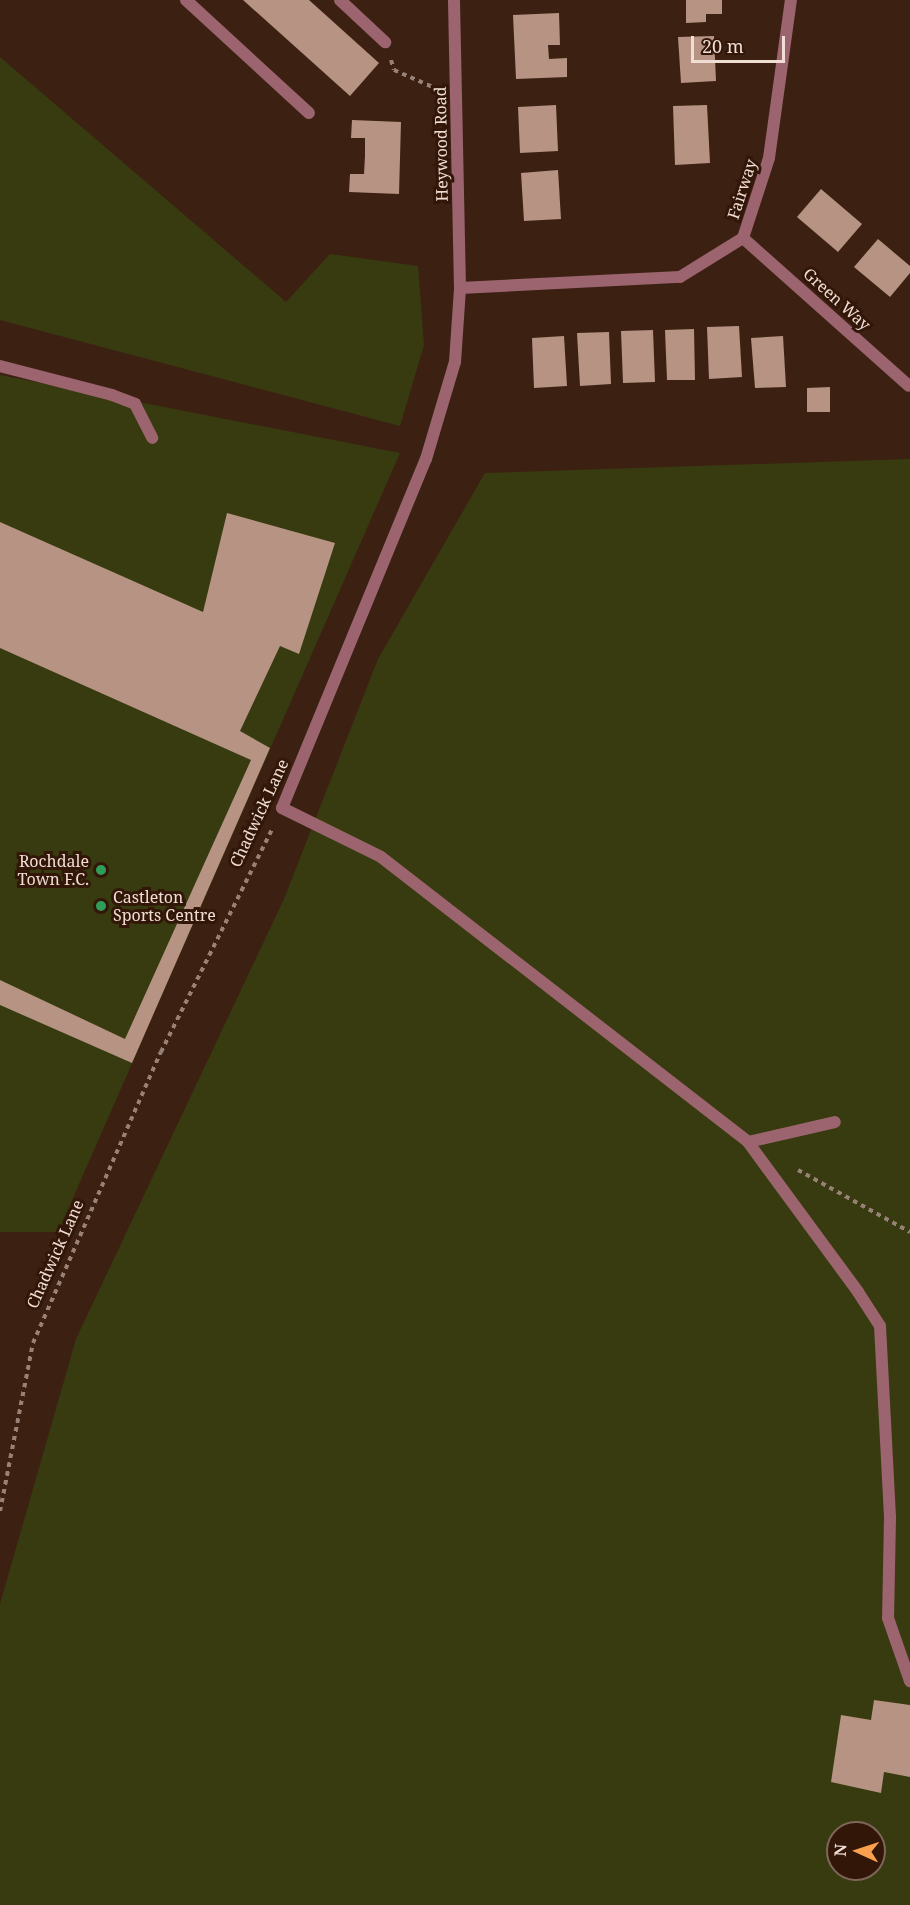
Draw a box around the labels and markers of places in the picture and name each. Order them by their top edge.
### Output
place label: Rochdale Town F.C. [17,851,89,889]
marker: Rochdale Town F.C. [94,863,108,877]
place label: Castleton Sports Centre [113,887,216,925]
marker: Castleton Sports Centre [94,899,108,913]

